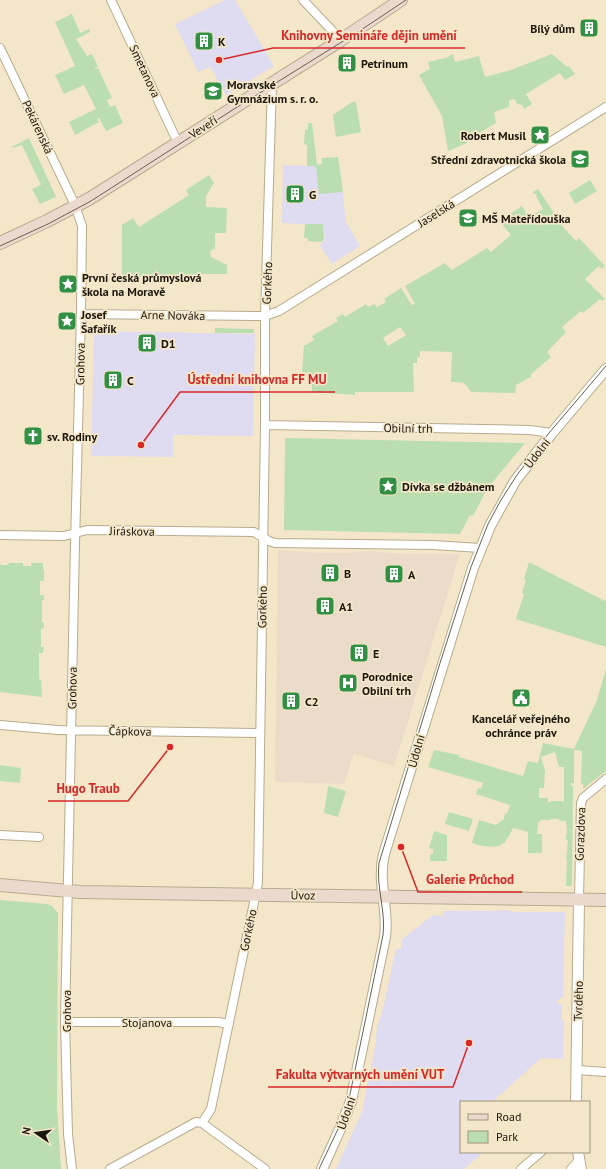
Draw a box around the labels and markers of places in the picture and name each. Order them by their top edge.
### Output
building icon: Bílý dům [578,17,600,39]
place label: Bílý dům [530,21,575,36]
callout: Knihovny Semináře dějin umění [273,23,465,48]
building icon: K [193,30,215,52]
place label: K [218,34,226,49]
building icon: Petrinum [336,52,358,74]
place label: Petrinum [361,56,408,71]
place label: Moravské Gymnázium s. r. o. [227,77,318,106]
school or university icon: Moravské Gymnázium s. r. o. [202,80,224,102]
place icon: Robert Musil [529,124,551,146]
place label: Robert Musil [461,128,526,143]
school or university icon: Střední zdravotnická škola [569,148,591,170]
place label: Střední zdravotnická škola [431,152,566,167]
building icon: G [284,183,306,205]
place label: G [309,187,316,202]
school or university icon: MŠ Mateřídouška [457,207,479,229]
place label: MŠ Mateřídouška [482,211,571,226]
place label: První česká průmyslová škola na Moravě [82,270,201,299]
place icon: První česká průmyslová škola na Moravě [57,273,79,295]
place label: Josef Šafařík [80,307,117,336]
place icon: Josef Šafařík [56,310,78,332]
building icon: D1 [136,332,158,354]
place label: D1 [161,336,176,351]
callout: Ústřední knihovna FF MU [180,367,335,392]
building icon: C [102,369,124,391]
place label: C [127,373,134,388]
church icon: sv. Rodiny [22,425,44,447]
place label: sv. Rodiny [47,429,97,444]
place icon: Dívka se džbánem [377,475,399,497]
place label: Dívka se džbánem [402,479,495,494]
building icon: B [319,562,341,584]
building icon: A [383,563,405,585]
place label: B [344,566,351,581]
place label: A [408,567,416,582]
building icon: A1 [314,595,336,617]
place label: A1 [339,599,353,614]
building icon: E [348,642,370,664]
place label: E [373,646,379,661]
place label: Porodnice Obilní trh [362,669,413,698]
hospital icon: Porodnice Obilní trh [337,672,359,694]
public building icon: Kancelář veřejného ochránce práv [510,687,532,709]
building icon: C2 [280,690,302,712]
place label: C2 [305,694,319,709]
place label: Kancelář veřejného ochránce práv [472,711,571,740]
callout: Hugo Traub [48,776,128,801]
callout: Galerie Průchod [418,867,522,892]
callout: Fakulta výtvarných umění VUT [268,1062,453,1087]

